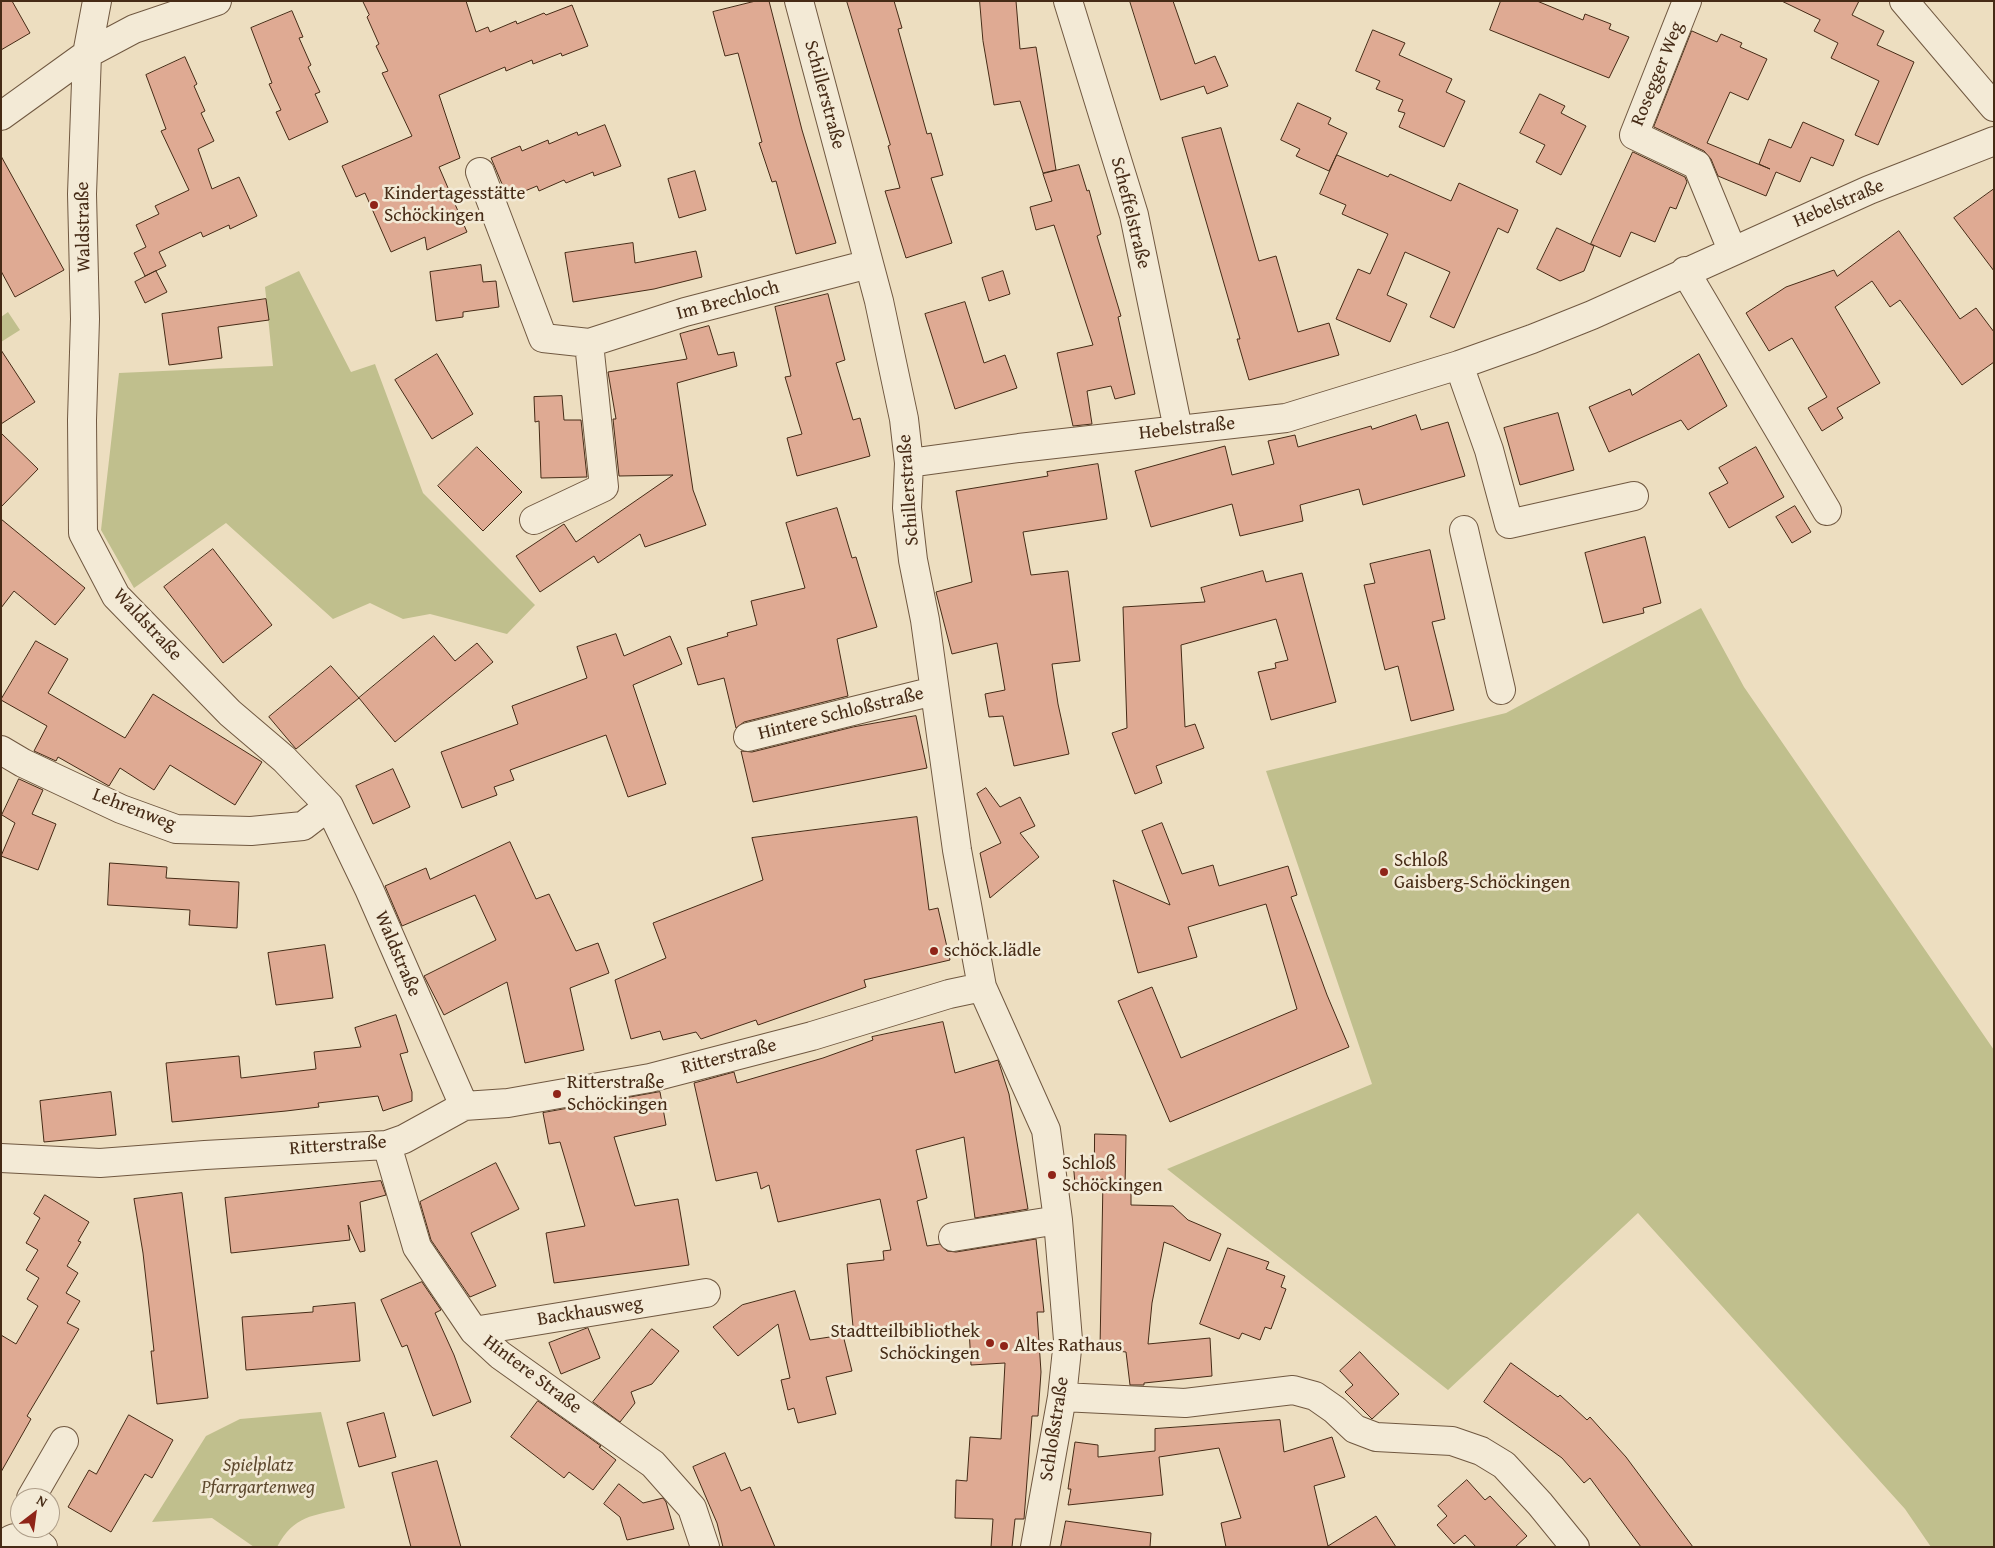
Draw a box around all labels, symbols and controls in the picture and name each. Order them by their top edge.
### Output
street label: Rosegger Weg [1627,18,1689,130]
street label: Schillerstraße [799,38,849,152]
street label: Scheffelstraße [1105,155,1155,271]
street label: Hebelstraße [1790,175,1888,233]
street label: Waldstraße [72,181,96,273]
place label: Kindertagesstätte Schöckingen [384,183,525,227]
marker: Kindertagesstätte Schöckingen [368,199,380,211]
street label: Im Brechloch [674,276,782,326]
street label: Hebelstraße [1138,413,1236,445]
street label: Schillerstraße [894,433,924,547]
street label: Waldstraße [108,584,186,666]
street label: Hintere Schloßstraße [756,682,926,746]
street label: Lehrenweg [89,784,179,836]
place label: Schloß Gaisberg-Schöckingen [1394,850,1570,894]
marker: Schloß Gaisberg-Schöckingen [1378,866,1390,878]
street label: Waldstraße [369,908,425,1000]
place label: schöck.lädle [944,940,1041,962]
marker: schöck.lädle [928,945,940,957]
street label: Ritterstraße [679,1034,779,1080]
place label: Ritterstraße Schöckingen [567,1072,668,1116]
marker: Ritterstraße Schöckingen [551,1088,563,1100]
street label: Ritterstraße [289,1131,387,1161]
place label: Schloß Schöckingen [1062,1153,1163,1197]
marker: Schloß Schöckingen [1046,1169,1058,1181]
street label: Backhausweg [536,1292,644,1332]
place label: Stadtteilbibliothek Schöckingen [831,1321,980,1365]
street label: Hintere Straße [478,1331,586,1419]
place label: Altes Rathaus [1014,1335,1122,1357]
marker: Stadtteilbibliothek Schöckingen [984,1337,996,1349]
marker: Altes Rathaus [998,1340,1010,1352]
street label: Schloßstraße [1036,1375,1074,1483]
park label: Spielplatz Pfarrgartenweg [201,1455,315,1499]
north arrow [10,1488,60,1538]
text: N [33,1490,51,1512]

